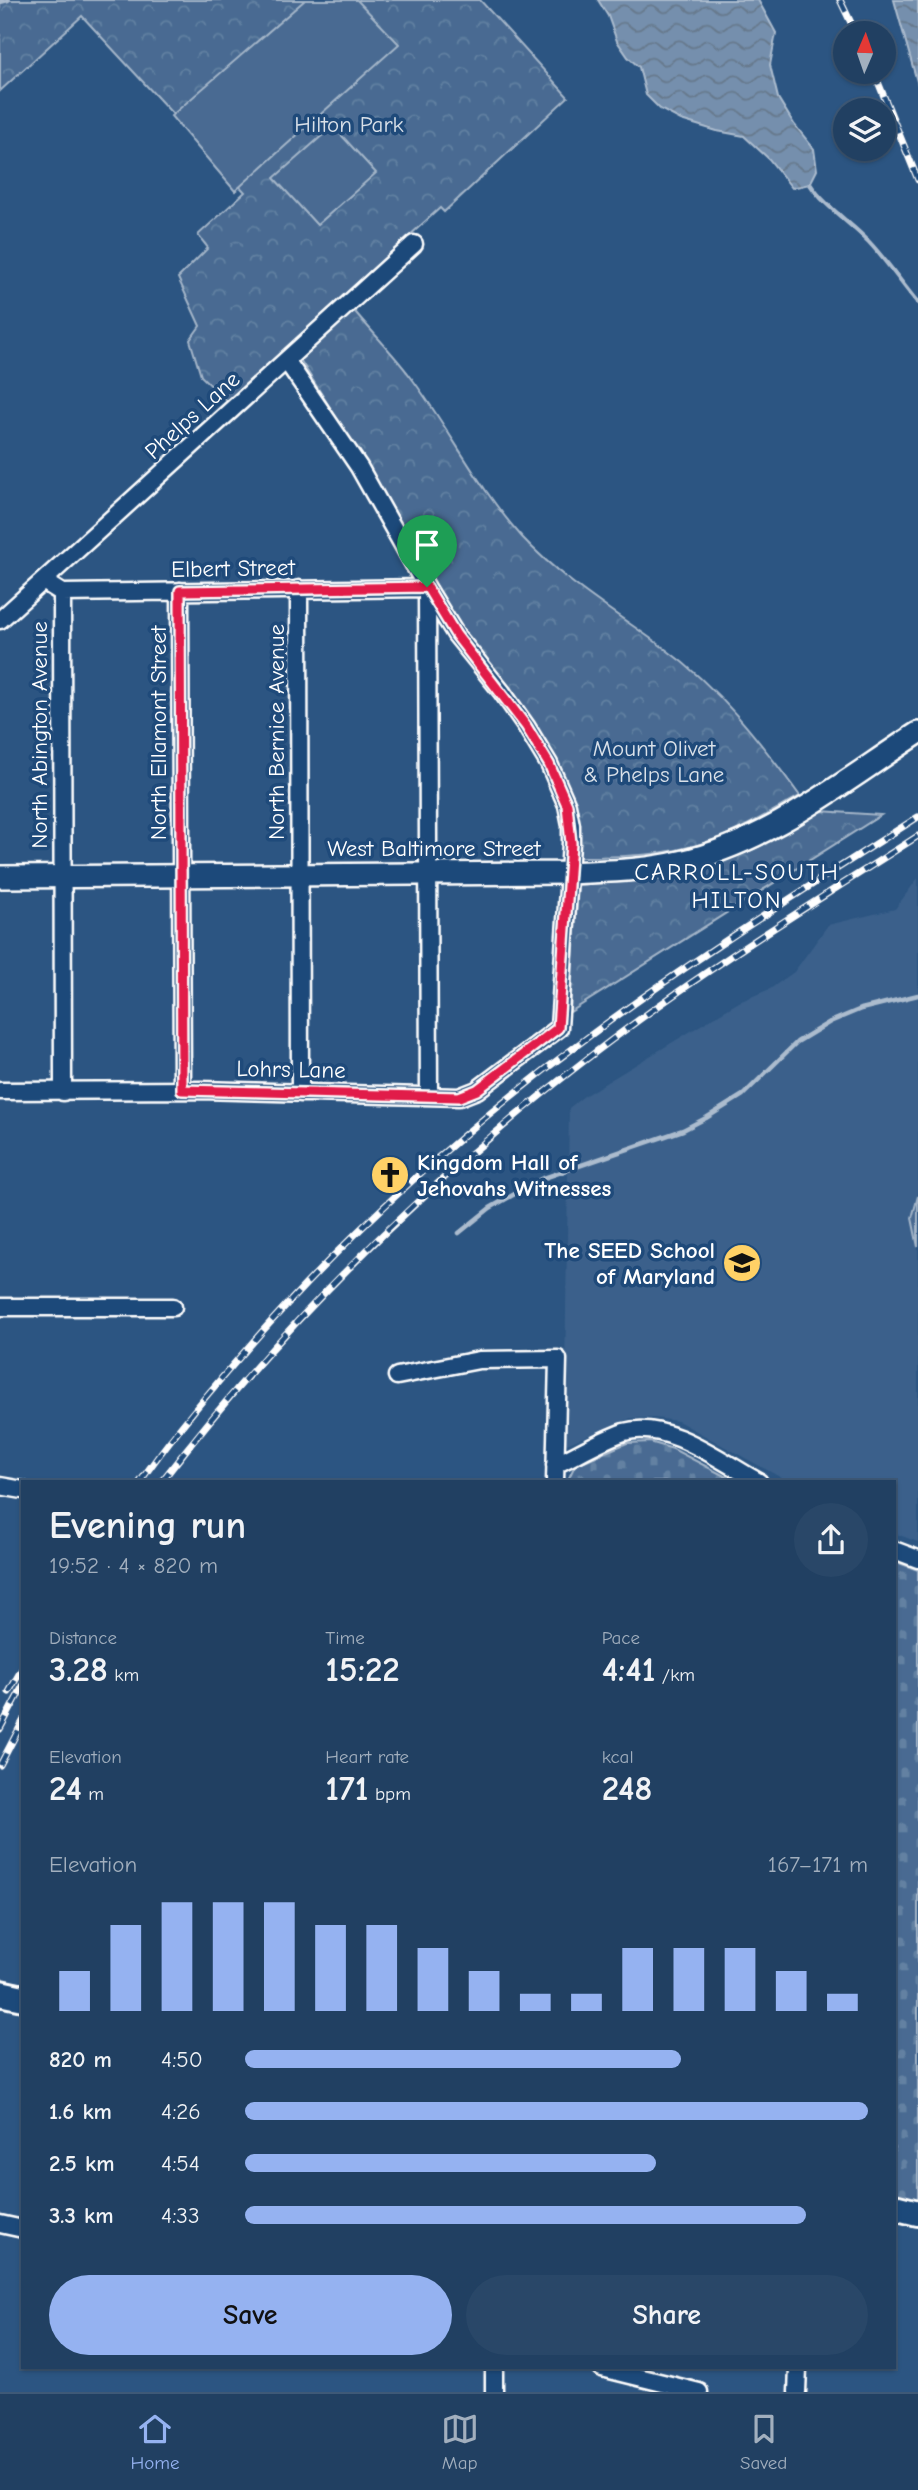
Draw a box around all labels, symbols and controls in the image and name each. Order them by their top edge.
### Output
north arrow [833,21,896,84]
map controls [833,21,896,161]
button: layers [833,98,896,161]
park label: Hilton Park [294,111,404,138]
street label: Phelps Lane [139,366,245,465]
pin [397,515,457,587]
icon: arrive [408,526,446,564]
street label: Elbert Street [171,554,297,583]
street label: North Abington Avenue [26,621,53,849]
street label: North Ellamont Street [145,624,172,840]
street label: North Bernice Avenue [263,624,290,840]
park label: Mount Olivet & Phelps Lane [584,735,724,788]
street label: West Baltimore Street [327,835,542,862]
district label: CARROLL-SOUTH HILTON [634,858,840,914]
street label: Lohrs Lane [236,1055,346,1084]
place label: Kingdom Hall of Jehovahs Witnesses [417,1149,611,1202]
church icon: Kingdom Hall of Jehovahs Witnesses [369,1154,411,1196]
place label: The SEED School of Maryland [544,1237,715,1290]
school or university icon: The SEED School of Maryland [721,1242,763,1284]
button: share [794,1503,868,1577]
text: Evening run [49,1504,246,1548]
text: 19:52 · 4 × 820 m [49,1552,218,1579]
text: Distance [49,1627,117,1649]
text: Time [325,1627,365,1649]
text: Pace [602,1627,640,1649]
text: 3.28 [49,1649,108,1690]
text: 15:22 [325,1649,400,1690]
text: 4:41 [602,1649,656,1690]
text: km [108,1664,139,1686]
text: /km [656,1664,695,1686]
text: Elevation [49,1746,122,1768]
text: Heart rate [325,1746,409,1768]
text: kcal [602,1746,634,1768]
text: 24 [49,1768,82,1809]
text: 171 [325,1768,369,1809]
text: 248 [602,1768,652,1809]
text: m [82,1783,104,1805]
text: bpm [369,1783,411,1805]
text: Elevation [49,1851,137,1878]
text: 167–171 m [768,1851,868,1878]
text: 820 m [49,2046,112,2073]
text: 4:50 [161,2046,203,2073]
text: 1.6 km [49,2098,112,2125]
text: 4:26 [161,2098,201,2125]
text: 2.5 km [49,2150,115,2177]
text: 4:54 [161,2150,200,2177]
text: 3.3 km [49,2202,114,2229]
text: 4:33 [161,2202,200,2229]
button: Save [49,2275,452,2355]
button: Share [466,2275,868,2355]
tab: Home [131,2410,180,2474]
tab: Map [441,2410,479,2474]
tab: Saved [740,2410,787,2474]

